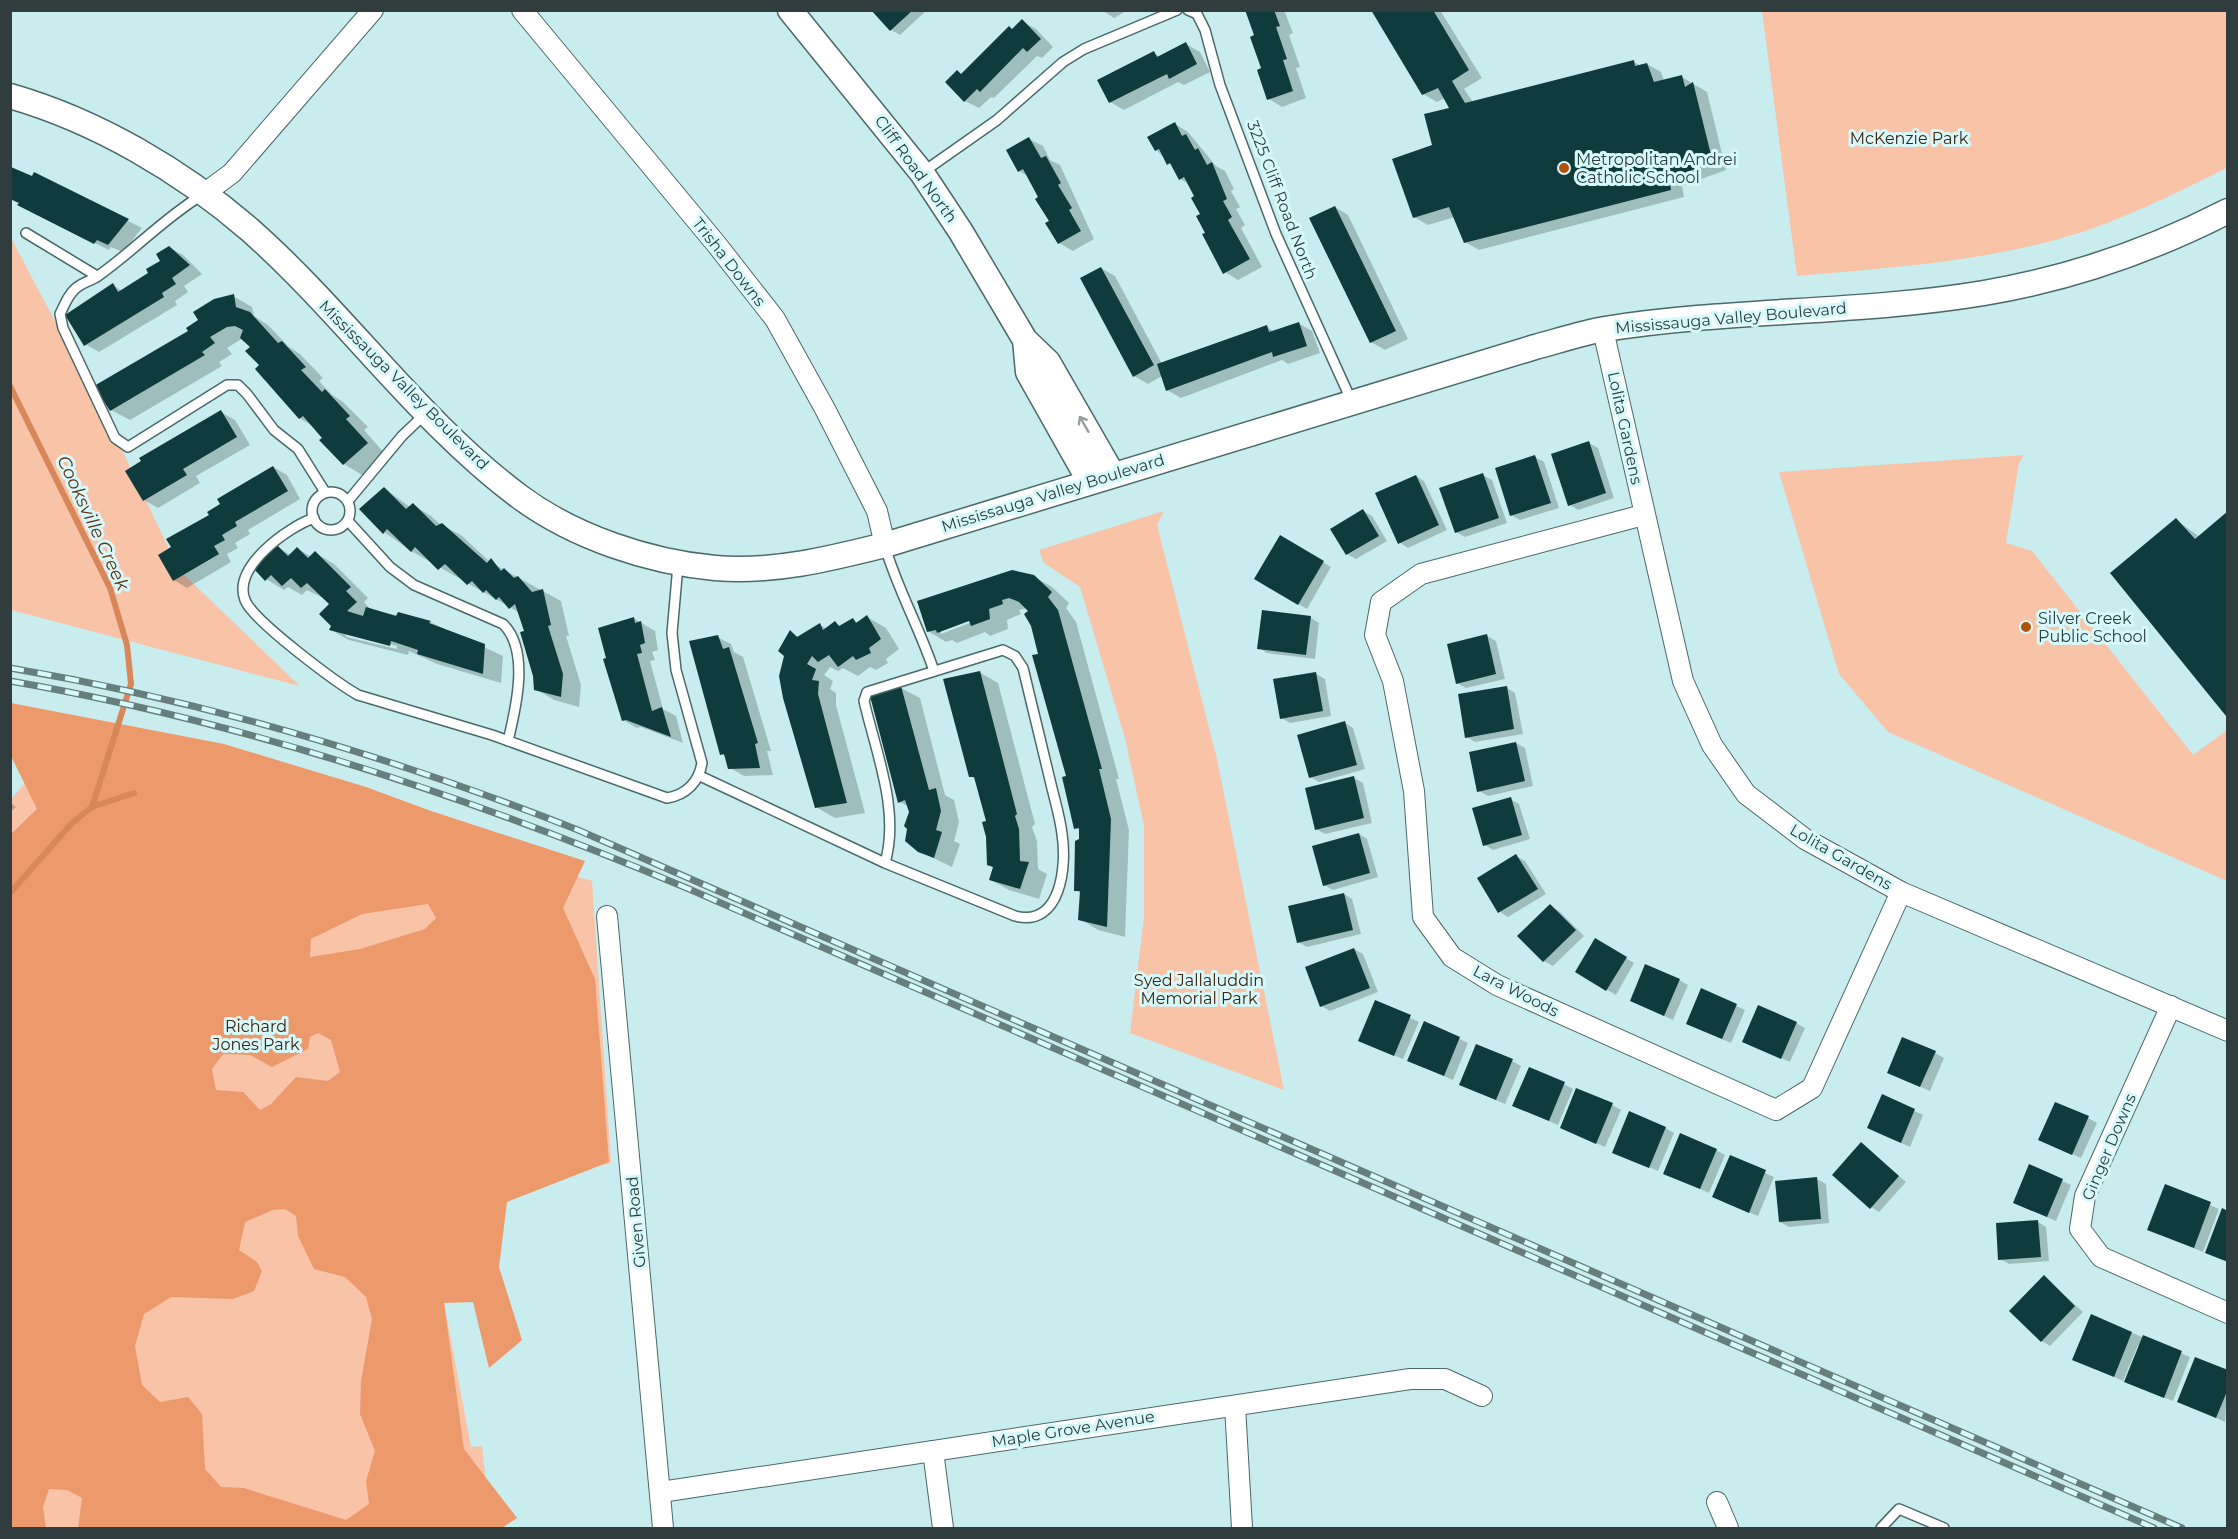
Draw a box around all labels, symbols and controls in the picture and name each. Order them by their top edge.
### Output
street label: Cliff Road North [871,112,961,226]
street label: 3225 Cliff Road North [1243,118,1321,282]
park label: McKenzie Park [1850,129,1969,148]
place label: Metropolitan Andrei Catholic School [1576,150,1737,187]
marker: Metropolitan Andrei Catholic School [1557,161,1571,175]
street label: Trisha Downs [688,214,770,310]
street label: Mississauga Valley Boulevard [315,296,493,474]
street label: Mississauga Valley Boulevard [1615,298,1847,338]
street label: Lolita Gardens [1604,370,1646,486]
one-way arrow [1078,416,1090,433]
street label: Mississauga Valley Boulevard [939,450,1167,536]
water label: Cooksville Creek [52,452,134,595]
place label: Silver Creek Public School [2038,609,2147,646]
marker: Silver Creek Public School [2019,620,2033,634]
street label: Lolita Gardens [1787,820,1896,894]
street label: Lara Woods [1470,961,1562,1021]
park label: Syed Jallaluddin Memorial Park [1134,971,1264,1008]
park label: Richard Jones Park [211,1017,300,1054]
street label: Ginger Downs [2078,1090,2140,1203]
street label: Given Road [623,1176,649,1268]
street label: Maple Grove Avenue [990,1407,1156,1451]

